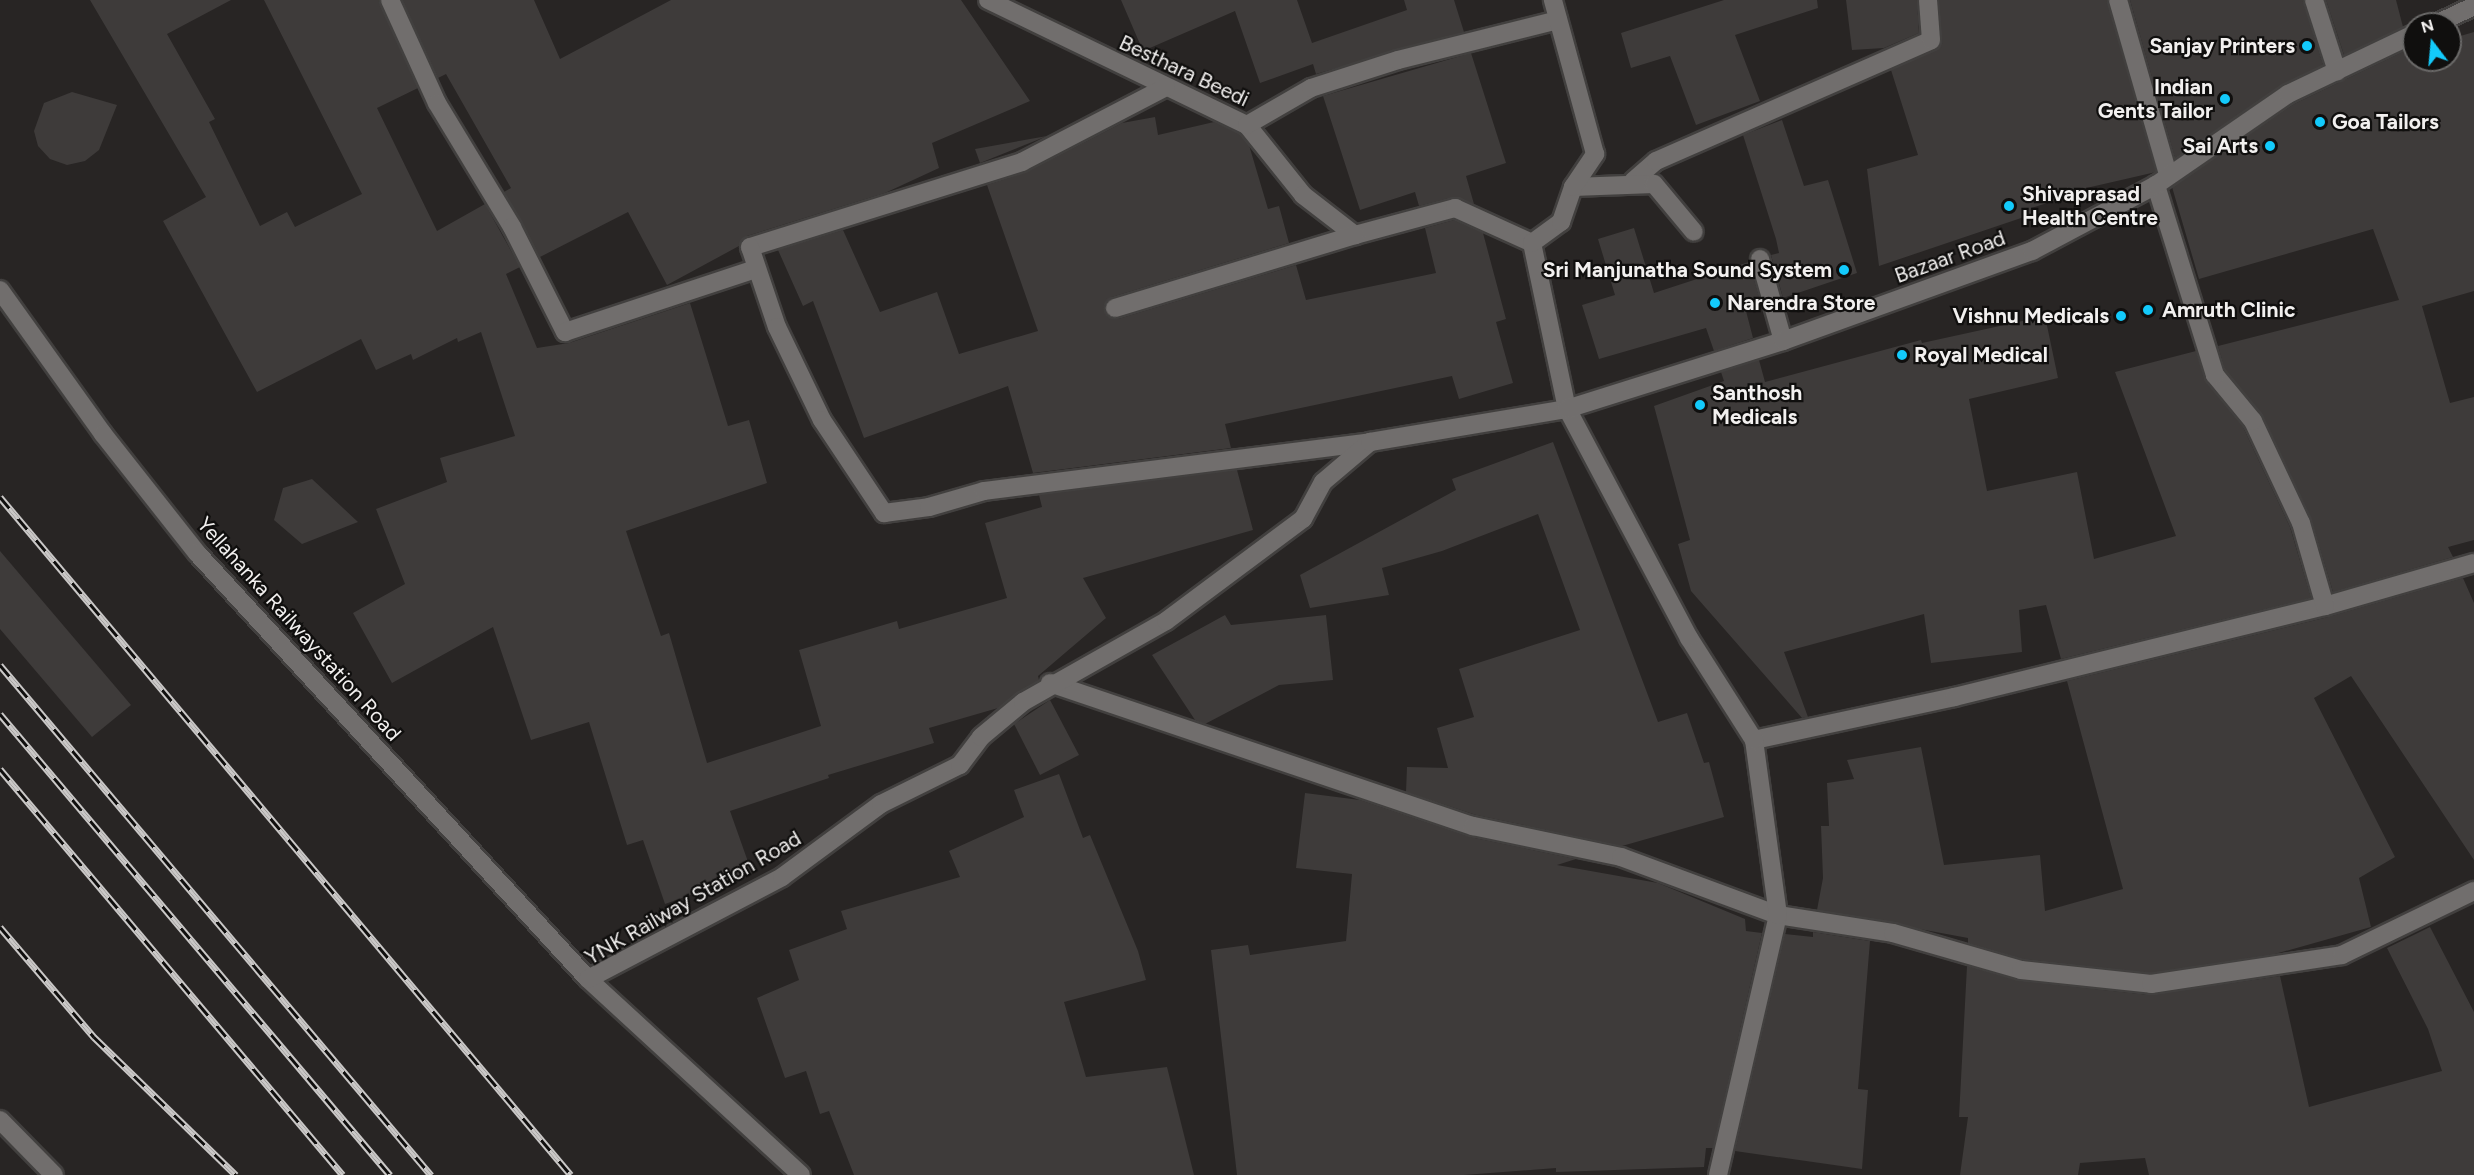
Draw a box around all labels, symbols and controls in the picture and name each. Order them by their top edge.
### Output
north arrow [2402,12,2462,72]
text: N [2419,15,2436,37]
street label: Besthara Beedi [1115,30,1253,112]
place label: Sanjay Printers [2149,33,2295,59]
marker: Sanjay Printers [2300,39,2314,53]
place label: Indian Gents Tailor [2098,74,2213,124]
marker: Indian Gents Tailor [2218,92,2232,106]
place label: Goa Tailors [2332,109,2439,135]
marker: Goa Tailors [2313,115,2327,129]
place label: Sai Arts [2182,133,2258,159]
marker: Sai Arts [2263,139,2277,153]
place label: Shivaprasad Health Centre [2022,181,2158,231]
marker: Shivaprasad Health Centre [2000,197,2018,215]
street label: Bazaar Road [1891,225,2009,289]
place label: Sri Manjunatha Sound System [1543,257,1832,283]
marker: Sri Manjunatha Sound System [1837,263,1851,277]
place label: Narendra Store [1727,290,1875,316]
marker: Narendra Store [1708,296,1722,310]
place label: Amruth Clinic [2162,297,2295,323]
marker: Amruth Clinic [2139,301,2157,319]
place label: Vishnu Medicals [1952,303,2109,329]
marker: Vishnu Medicals [2114,309,2128,323]
place label: Royal Medical [1914,342,2048,368]
marker: Royal Medical [1895,348,1909,362]
place label: Santhosh Medicals [1712,380,1802,430]
marker: Santhosh Medicals [1693,398,1707,412]
street label: Yellahanka Railwaystation Road [192,512,406,746]
street label: YNK Railway Station Road [581,826,805,970]

